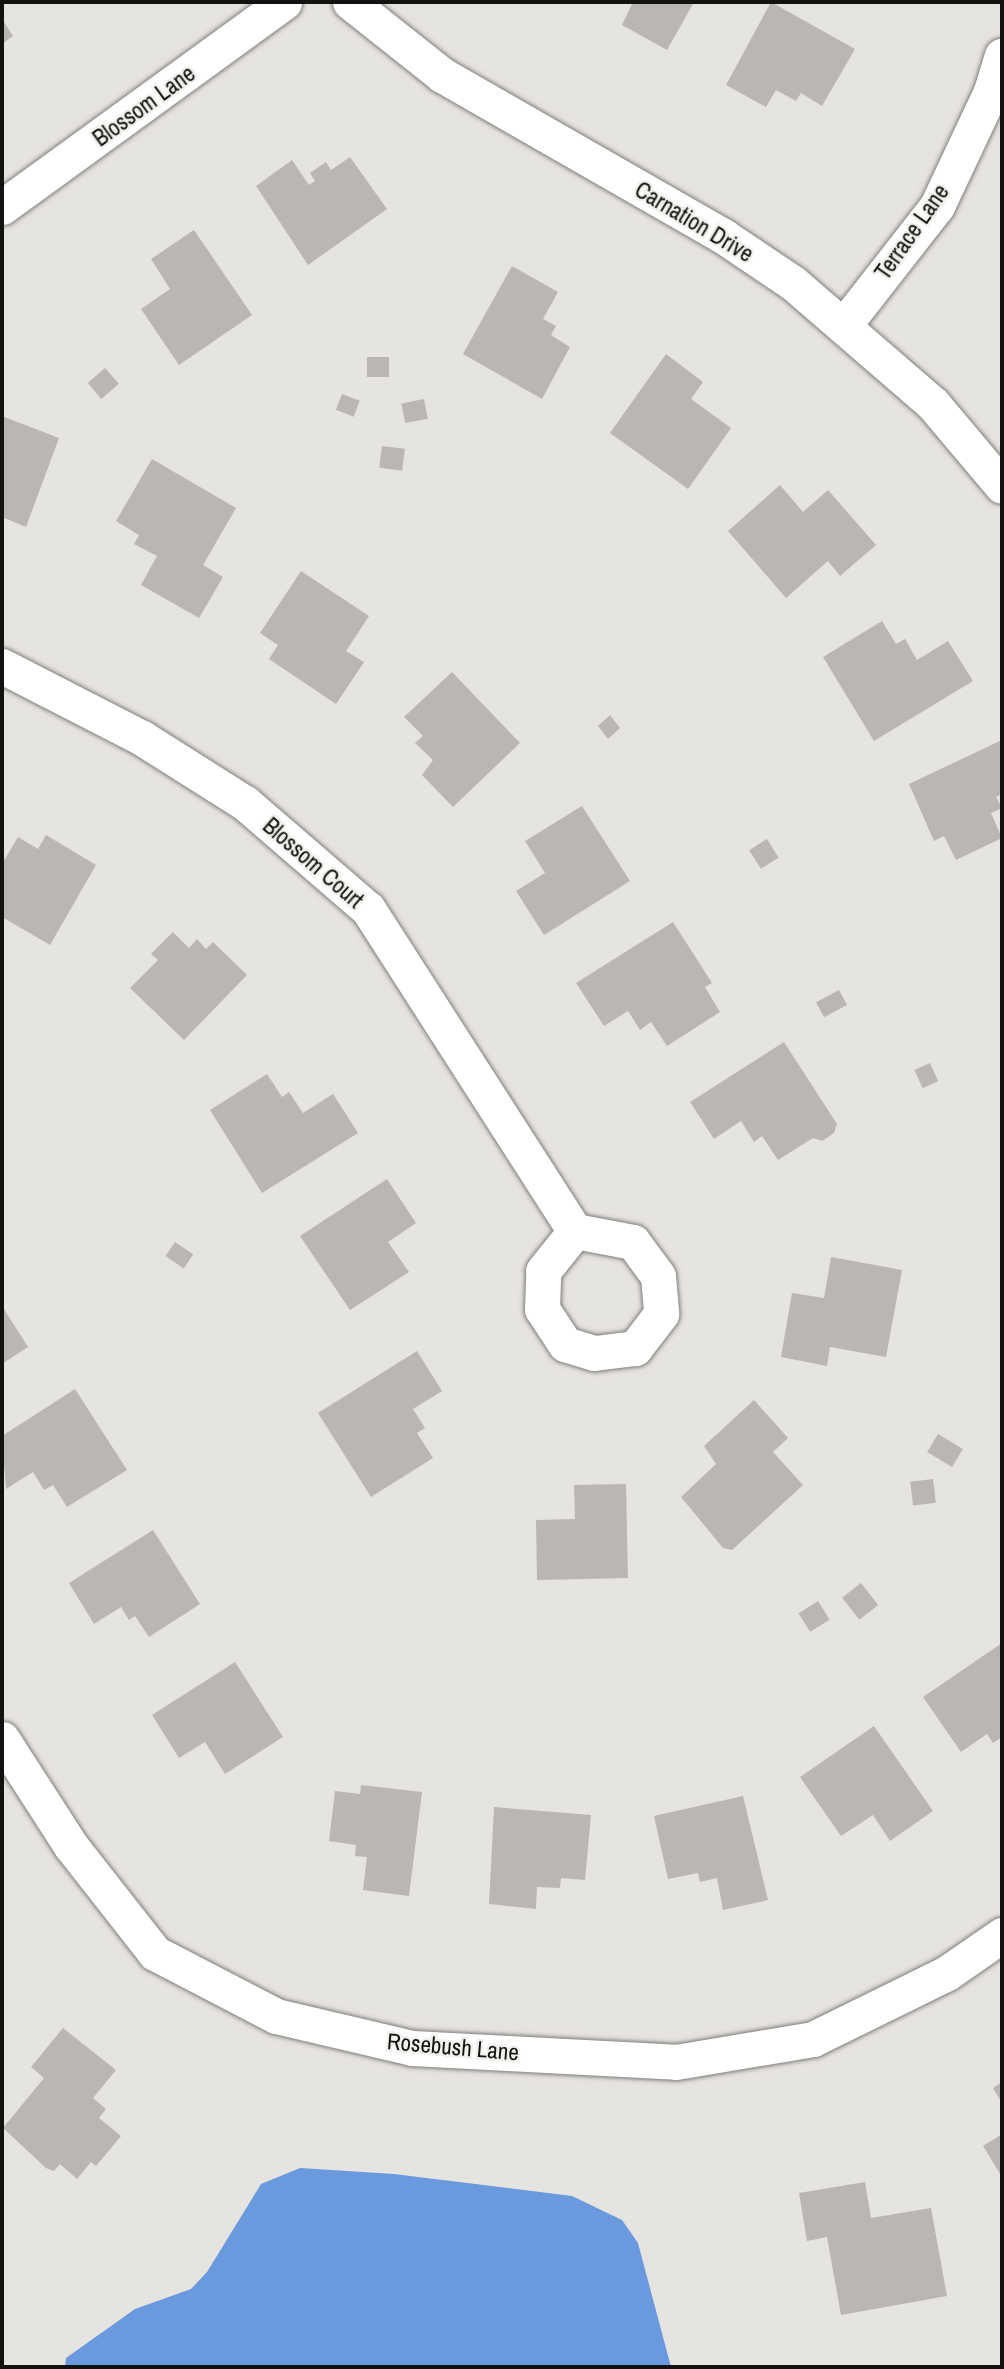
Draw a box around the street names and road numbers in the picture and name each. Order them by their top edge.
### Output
street label: Blossom Lane [88,60,200,152]
street label: Carnation Drive [630,176,758,268]
street label: Terrace Lane [869,179,955,285]
street label: Blossom Court [257,812,369,914]
street label: Rosebush Lane [386,2027,520,2067]

